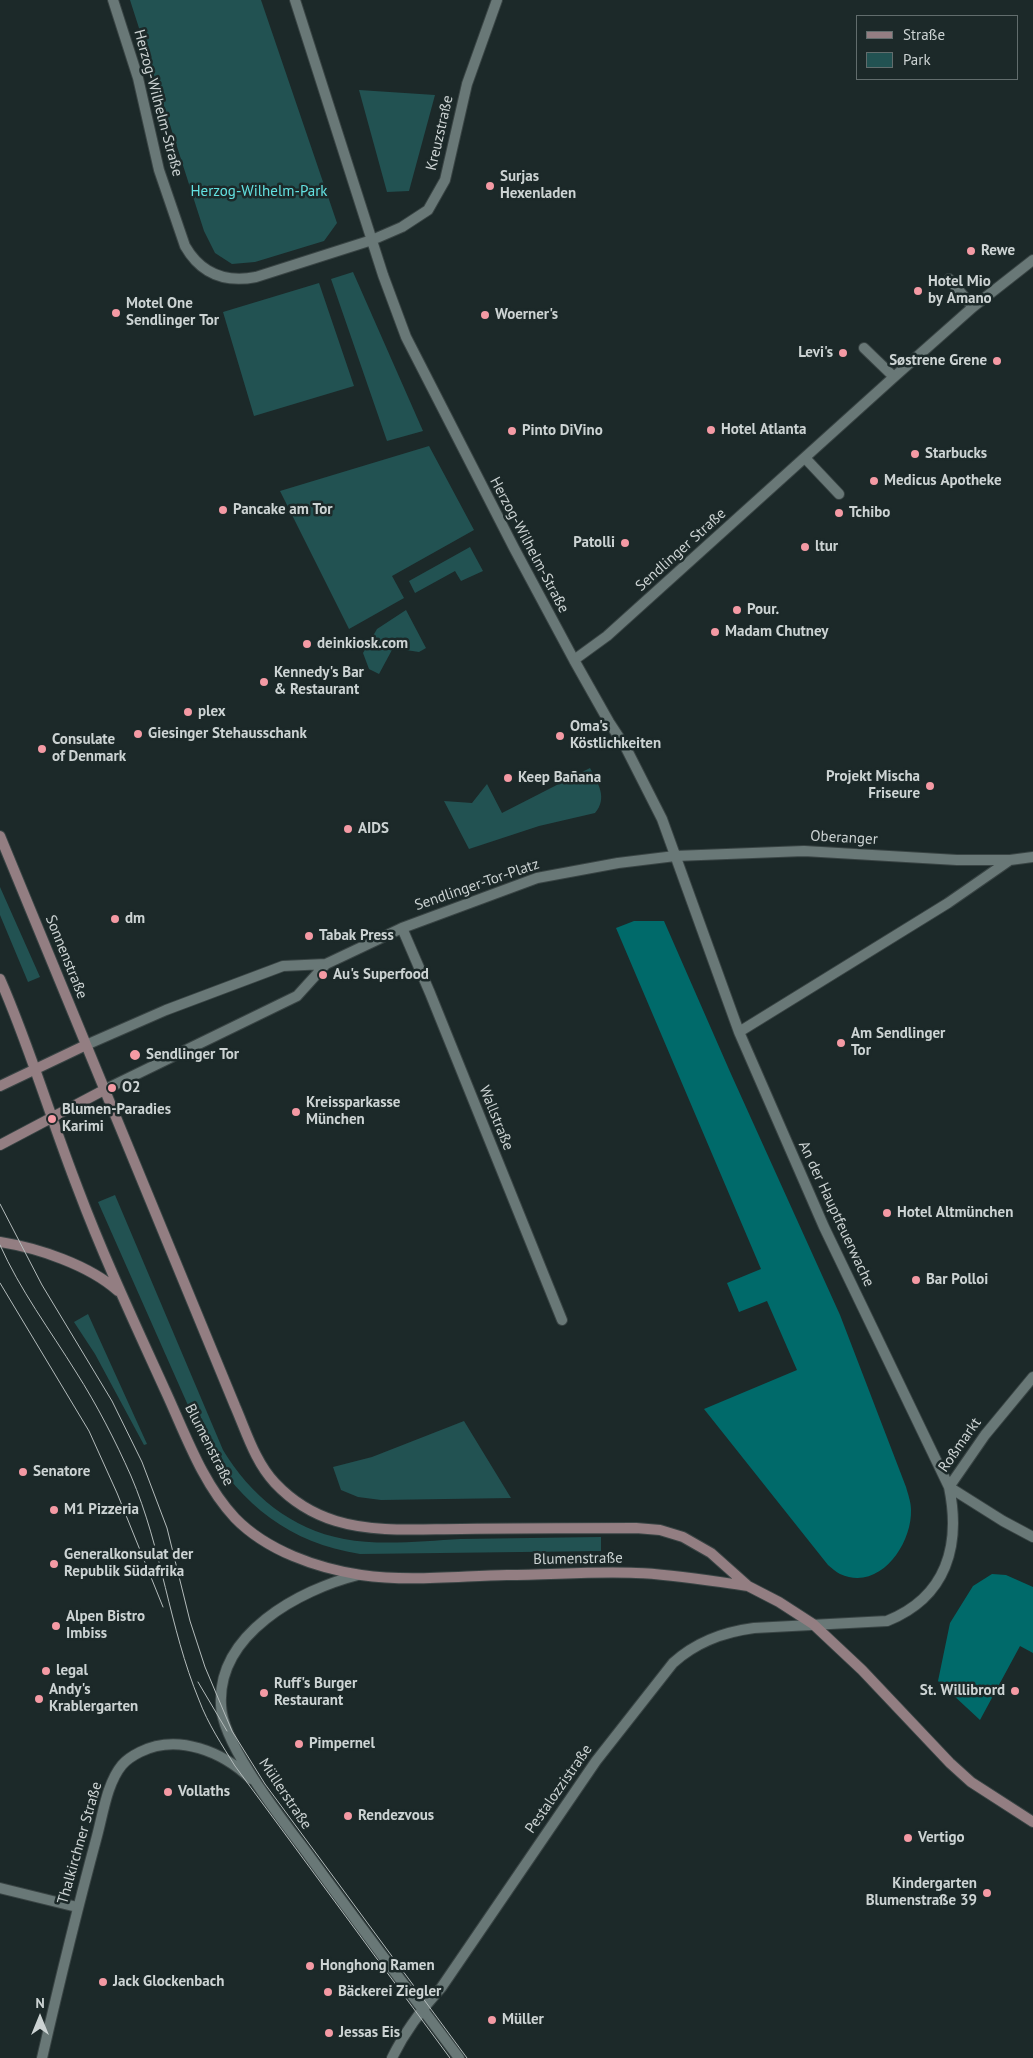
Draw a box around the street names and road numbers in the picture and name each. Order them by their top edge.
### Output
street label: Herzog-Wilhelm-Straße [130,28,186,178]
street label: Kreuzstraße [423,94,457,172]
street label: Herzog-Wilhelm-Straße [486,474,572,616]
street label: Sendlinger Straße [632,505,730,595]
street label: Oberanger [810,827,878,849]
street label: Sendlinger-Tor-Platz [412,855,542,915]
street label: Sonnenstraße [41,913,91,1001]
street label: Wallstraße [475,1083,517,1153]
street label: An der Hauptfeuerwache [794,1138,878,1290]
street label: Blumenstraße [181,1401,237,1489]
street label: Roßmarkt [935,1414,985,1476]
street label: Blumenstraße [533,1549,623,1569]
street label: Pestalozzistraße [522,1741,596,1837]
street label: Müllerstraße [255,1755,315,1833]
street label: Thalkirchner Straße [54,1780,106,1906]

